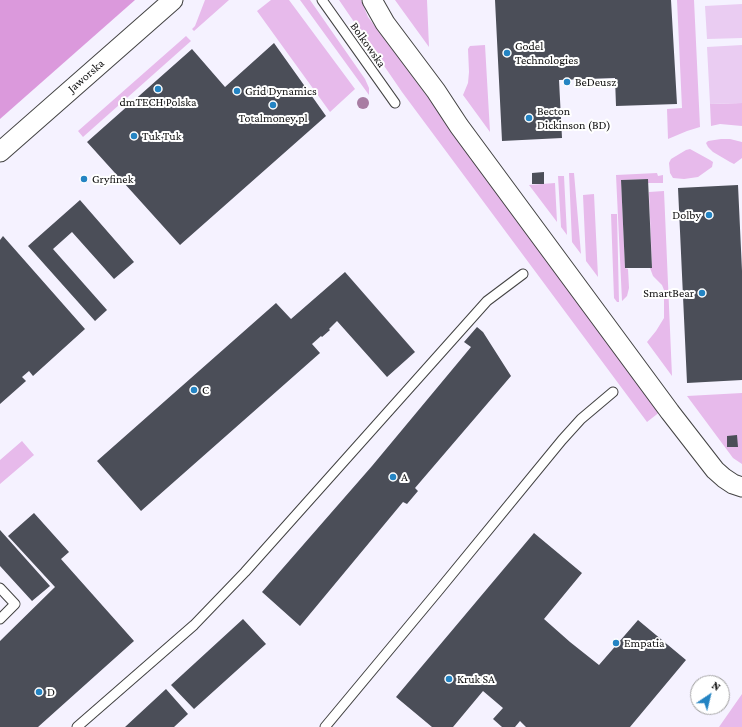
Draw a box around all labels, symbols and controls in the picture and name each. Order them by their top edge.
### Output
street label: Bolkowska [347,20,389,70]
place label: Godel Technologies [515,39,578,67]
marker: Godel Technologies [502,48,512,58]
street label: Jaworska [65,56,107,96]
place label: BeDeusz [575,75,616,89]
marker: BeDeusz [562,77,572,87]
marker: dmTECH Polska [153,84,163,94]
place label: Grid Dynamics [245,84,317,98]
marker: Grid Dynamics [232,86,242,96]
place label: dmTECH Polska [120,95,196,109]
marker: Totalmoney.pl [268,100,278,110]
place label: Becton Dickinson (BD) [537,104,611,132]
place label: Totalmoney.pl [238,111,308,125]
marker: Becton Dickinson (BD) [524,113,534,123]
place label: Tuk Tuk [142,129,181,143]
marker: Tuk Tuk [129,131,139,141]
place label: Gryfinek [92,172,133,186]
marker: Gryfinek [79,174,89,184]
place label: Dolby [672,208,701,222]
marker: Dolby [704,210,714,220]
place label: SmartBear [643,286,694,300]
marker: SmartBear [697,288,707,298]
place label: C [202,383,209,397]
marker: C [189,385,199,395]
place label: A [401,470,408,484]
marker: A [388,472,398,482]
place label: Empatia [624,636,665,650]
marker: Empatia [611,638,621,648]
place label: Kruk SA [457,672,495,686]
marker: Kruk SA [444,674,454,684]
north arrow [690,675,730,715]
text: N [710,679,723,693]
place label: D [47,685,55,699]
marker: D [34,687,44,697]

